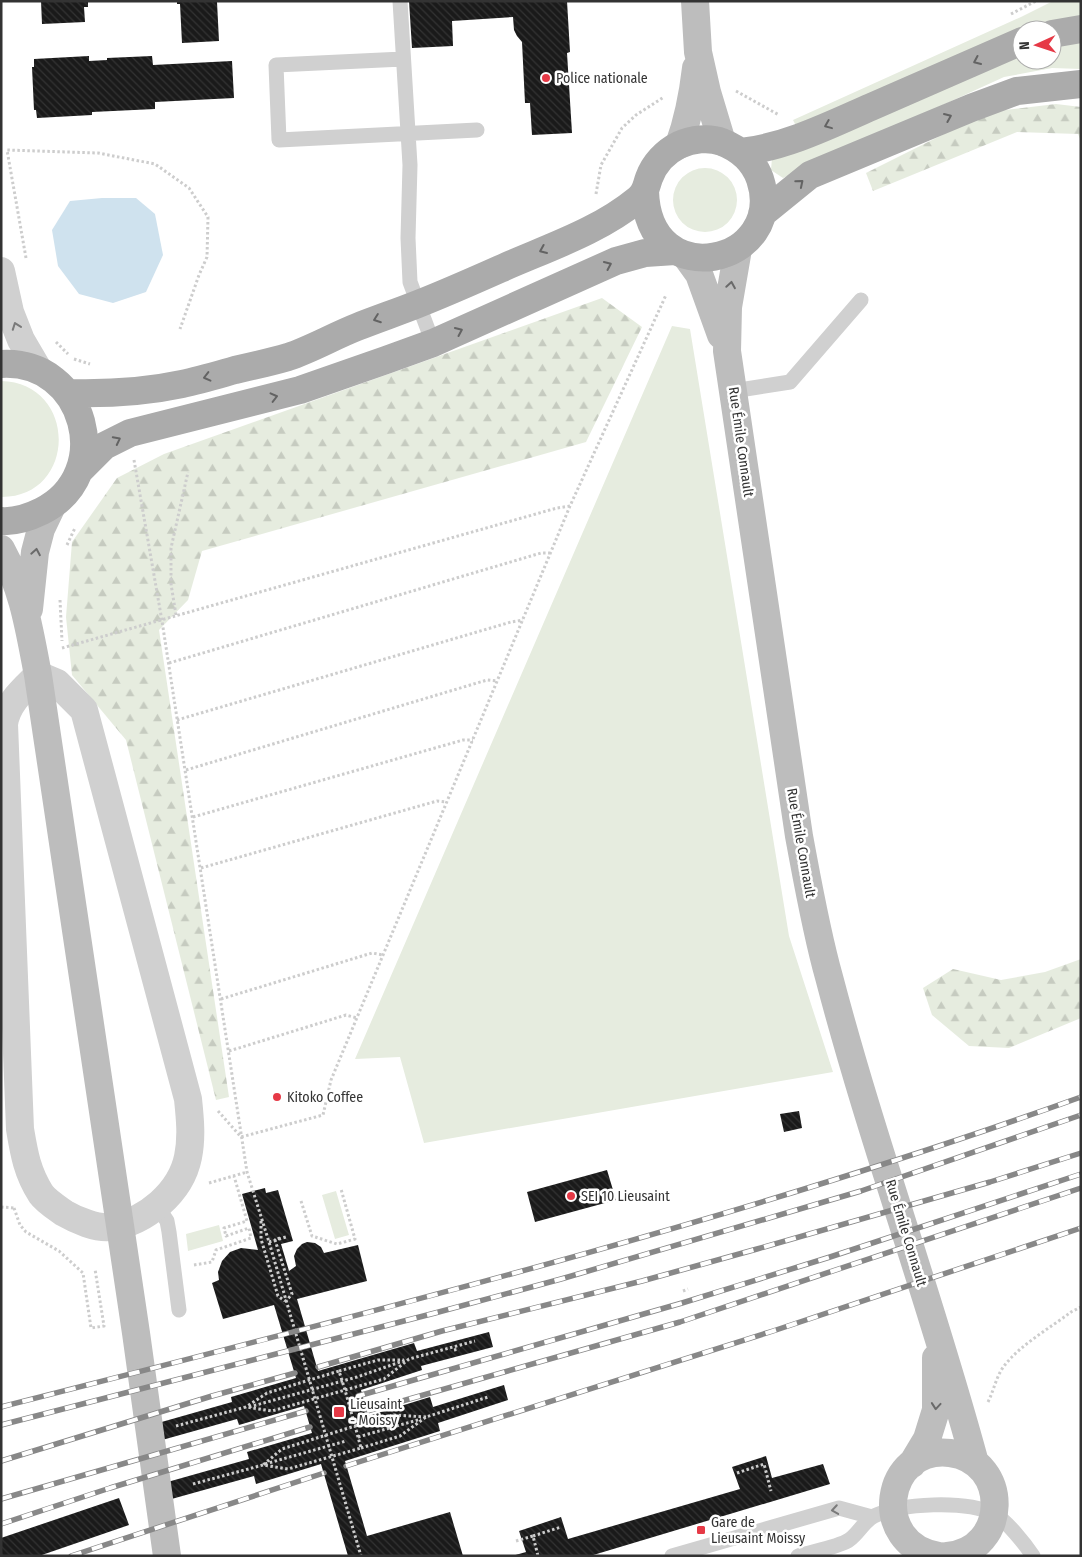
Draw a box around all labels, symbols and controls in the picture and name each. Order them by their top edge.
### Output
north arrow [1012,20,1062,70]
text: N [1016,41,1033,50]
one-way arrow [973,54,982,65]
place label: Police nationale [556,70,648,87]
marker: Police nationale [540,72,552,84]
one-way arrow [943,113,952,124]
one-way arrow [824,119,833,130]
one-way arrow [794,180,803,189]
one-way arrow [539,244,548,255]
one-way arrow [603,260,612,271]
one-way arrow [726,280,736,289]
one-way arrow [373,313,382,323]
one-way arrow [12,322,22,331]
one-way arrow [454,327,463,338]
one-way arrow [204,372,212,382]
street label: Rue Émile Connault [725,386,758,499]
one-way arrow [269,392,278,403]
one-way arrow [112,435,121,446]
one-way arrow [30,548,40,557]
street label: Rue Émile Connault [783,787,820,900]
place label: Kitoko Coffee [287,1089,363,1106]
marker: Kitoko Coffee [271,1091,283,1103]
street label: Rue Émile Connault [882,1177,931,1289]
place label: SEI 10 Lieusaint [581,1188,670,1205]
marker: SEI 10 Lieusaint [565,1190,577,1202]
place label: Lieusaint - Moissy [350,1396,403,1429]
one-way arrow [931,1402,942,1410]
marker: Lieusaint - Moissy [332,1405,346,1419]
one-way arrow [831,1504,839,1515]
place label: Gare de Lieusaint Moissy [711,1514,806,1547]
marker: Gare de Lieusaint Moissy [695,1524,707,1536]

